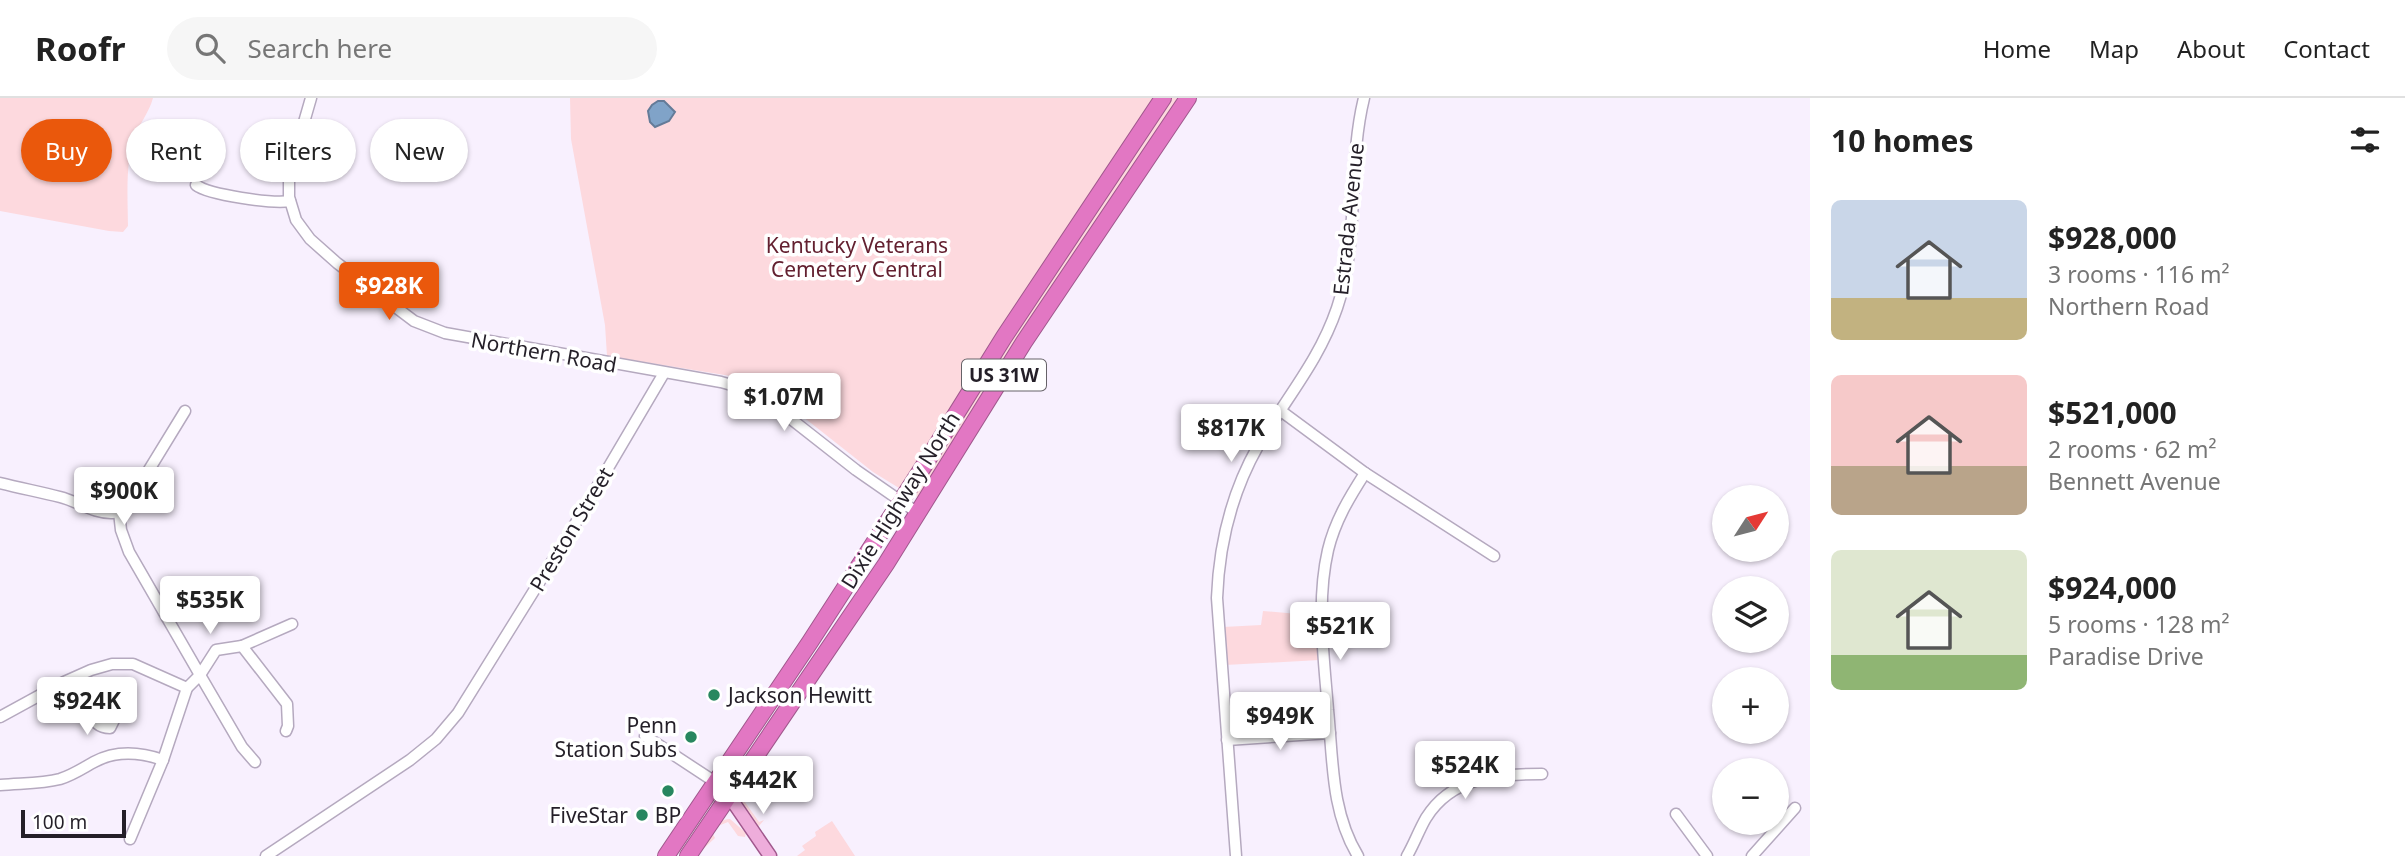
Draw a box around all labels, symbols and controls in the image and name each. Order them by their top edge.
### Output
search box [167,17,657,80]
text: Roofr [35,26,125,71]
icon: search [191,29,229,67]
text: Search here [247,30,392,66]
text: Home [1983,32,2051,65]
text: Map [2089,32,2139,65]
text: About [2177,32,2245,65]
text: Contact [2283,32,2370,65]
chip: Buy [21,119,112,182]
chip: Rent [126,119,226,182]
chip: Filters [240,119,356,182]
chip: New [370,119,468,182]
text: 10 homes [1831,120,1974,161]
icon: filters [2346,121,2384,159]
street label: Estrada Avenue [1326,141,1370,297]
text: $928,000 [2048,217,2177,258]
icon: home [1887,228,1971,312]
park label: Kentucky Veterans Cemetery Central [766,231,948,283]
text: 3 rooms · 116 m² [2048,258,2230,290]
pin: $928K [340,262,438,322]
text: $928K [355,269,423,301]
text: Northern Road [2048,290,2209,322]
street label: Northern Road [469,325,619,379]
road number: US 31W [962,360,1046,390]
pin: $1.07M [727,374,841,433]
text: $1.07M [744,380,824,412]
text: $521,000 [2048,392,2177,433]
icon: home [1887,403,1971,487]
pin: $817K [1182,404,1280,464]
street label: Dixie Highway North [834,406,966,594]
text: $817K [1197,411,1265,443]
text: 2 rooms · 62 m² [2048,433,2217,465]
street label: Preston Street [523,461,619,596]
text: Bennett Avenue [2048,465,2221,497]
pin: $900K [75,468,173,527]
text: $900K [90,474,158,506]
north arrow [1712,485,1788,562]
map controls [1712,485,1789,835]
text: $924,000 [2048,567,2177,608]
pin: $535K [161,576,259,636]
button: layers [1712,576,1789,653]
icon: home [1887,578,1971,662]
text: $535K [176,583,244,615]
pin: $521K [1291,602,1389,662]
text: 5 rooms · 128 m² [2048,608,2230,640]
text: $521K [1306,609,1374,641]
text: Paradise Drive [2048,640,2204,672]
button: + [1712,667,1789,744]
pin: $924K [38,678,136,737]
place label: Jackson Hewitt [726,681,872,709]
text: $924K [53,684,121,716]
marker: Jackson Hewitt [706,687,722,703]
pin: $949K [1231,692,1329,752]
text: $949K [1246,699,1314,731]
place label: Penn Station Subs [554,711,677,763]
marker: Penn Station Subs [683,729,699,745]
pin: $524K [1416,742,1514,801]
text: $524K [1431,748,1499,780]
pin: $442K [714,756,812,816]
button: − [1712,758,1789,835]
text: $442K [729,763,797,795]
marker: BP [660,783,676,799]
place label: FiveStar [550,801,628,829]
place label: BP [655,801,681,829]
scale bar [21,807,126,839]
marker: FiveStar [634,807,650,823]
text: 100 m [32,809,87,835]

